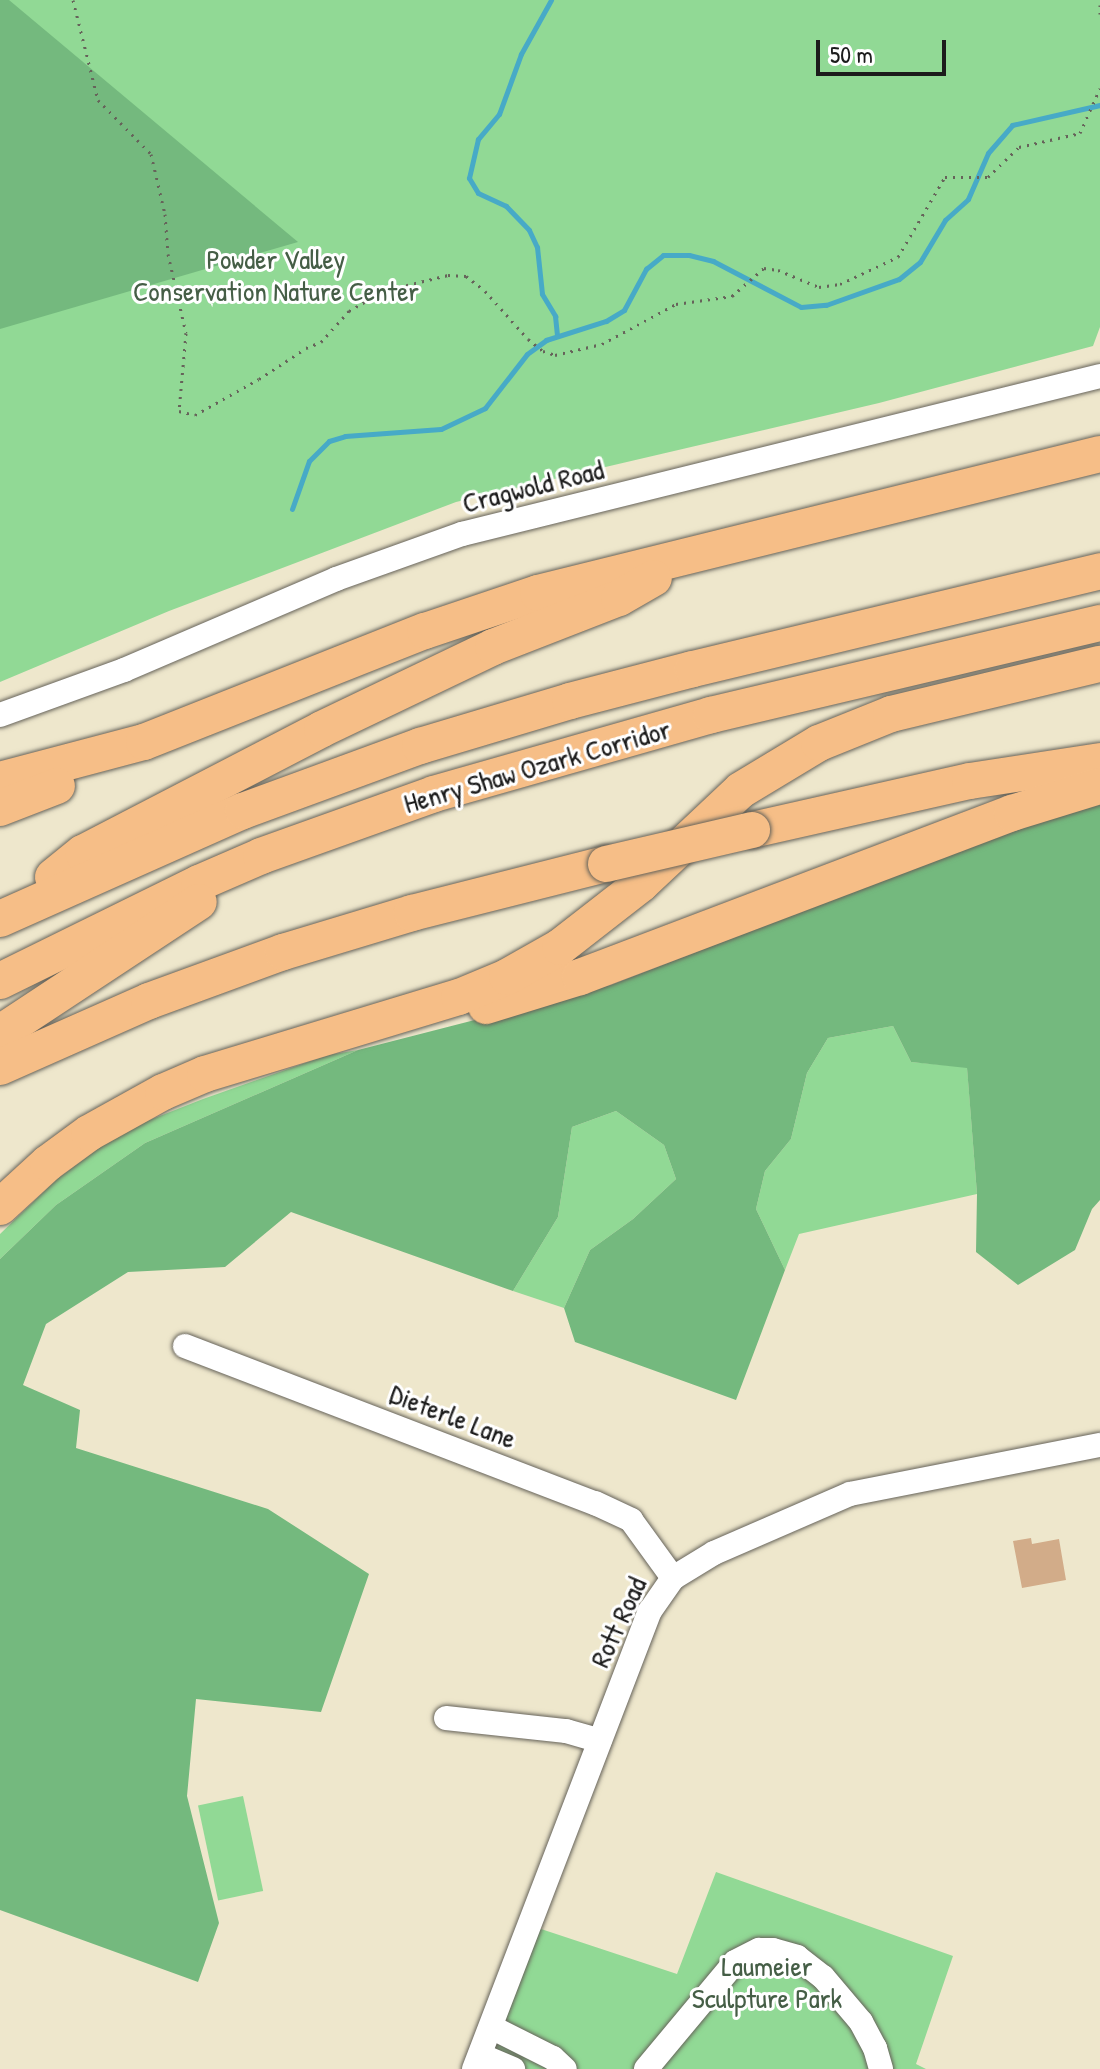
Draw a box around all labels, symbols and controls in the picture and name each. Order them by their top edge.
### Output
scale bar [820,24,950,74]
text: 50 m [830,38,873,70]
park label: Powder Valley Conservation Nature Center [133,242,419,308]
street label: Cragwold Road [459,452,607,520]
street label: Henry Shaw Ozark Corridor [400,712,674,820]
street label: Dieterle Lane [385,1377,521,1455]
street label: Rott Road [583,1572,653,1672]
park label: Laumeier Sculpture Park [692,1949,842,2015]

